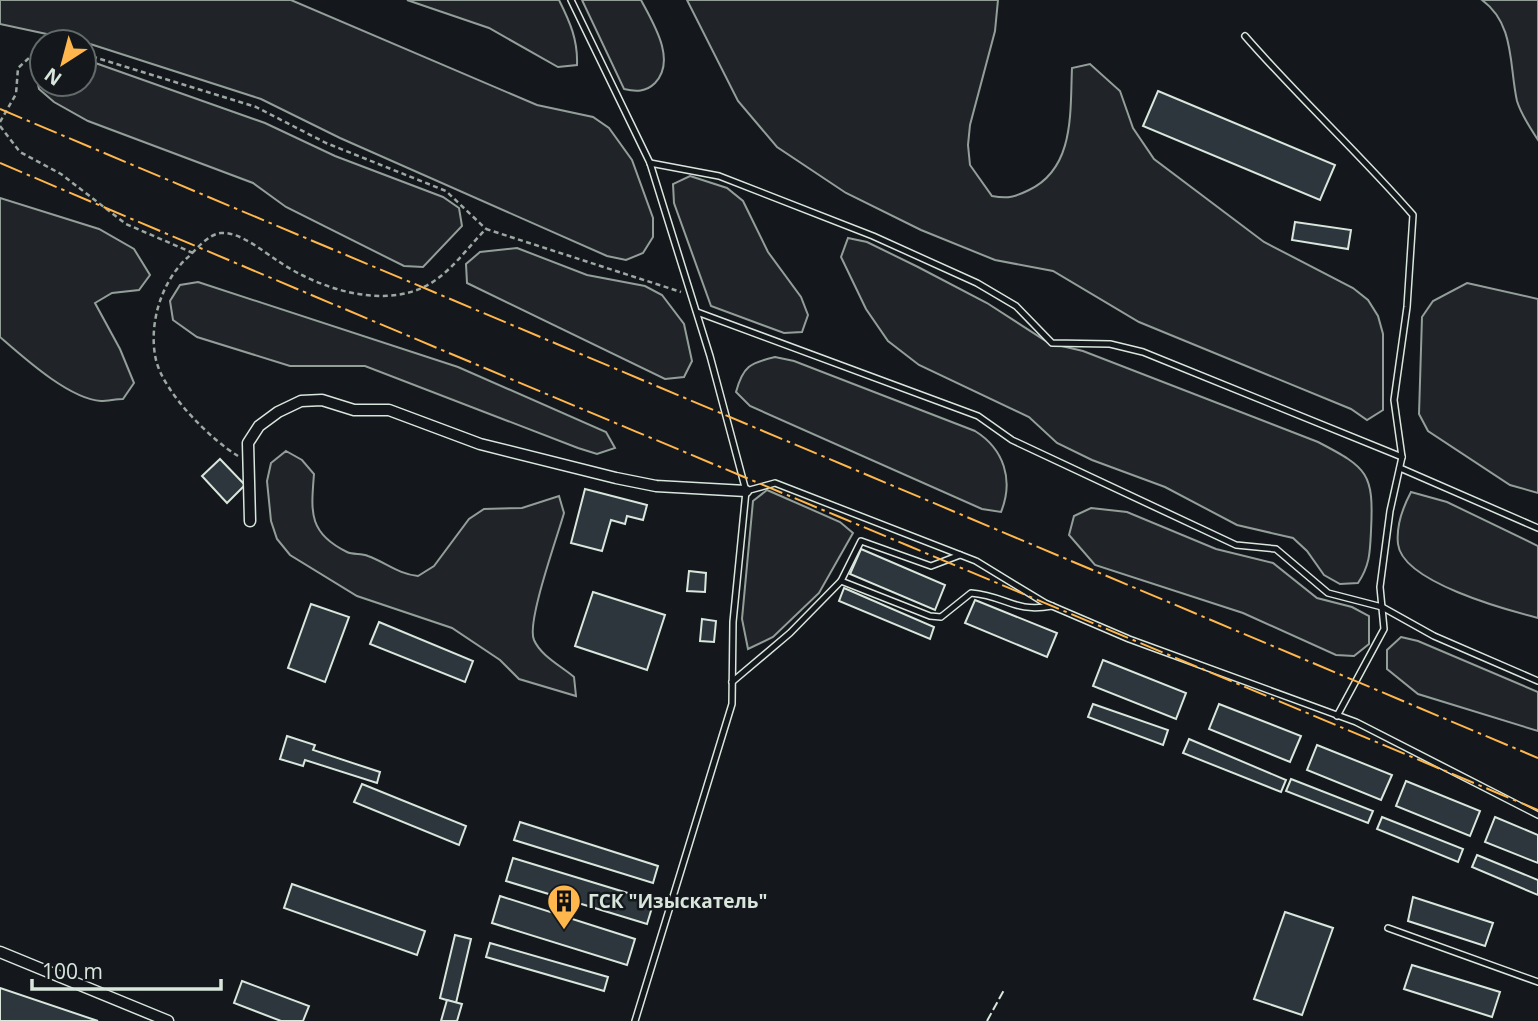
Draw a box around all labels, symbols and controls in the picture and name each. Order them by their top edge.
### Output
north arrow [28,28,98,98]
text: N [39,62,67,92]
building icon: ГСК "Изыскатель" [545,882,583,931]
place label: ГСК "Изыскатель" [588,888,767,914]
scale bar [32,948,220,992]
text: 100 m [42,957,103,985]

